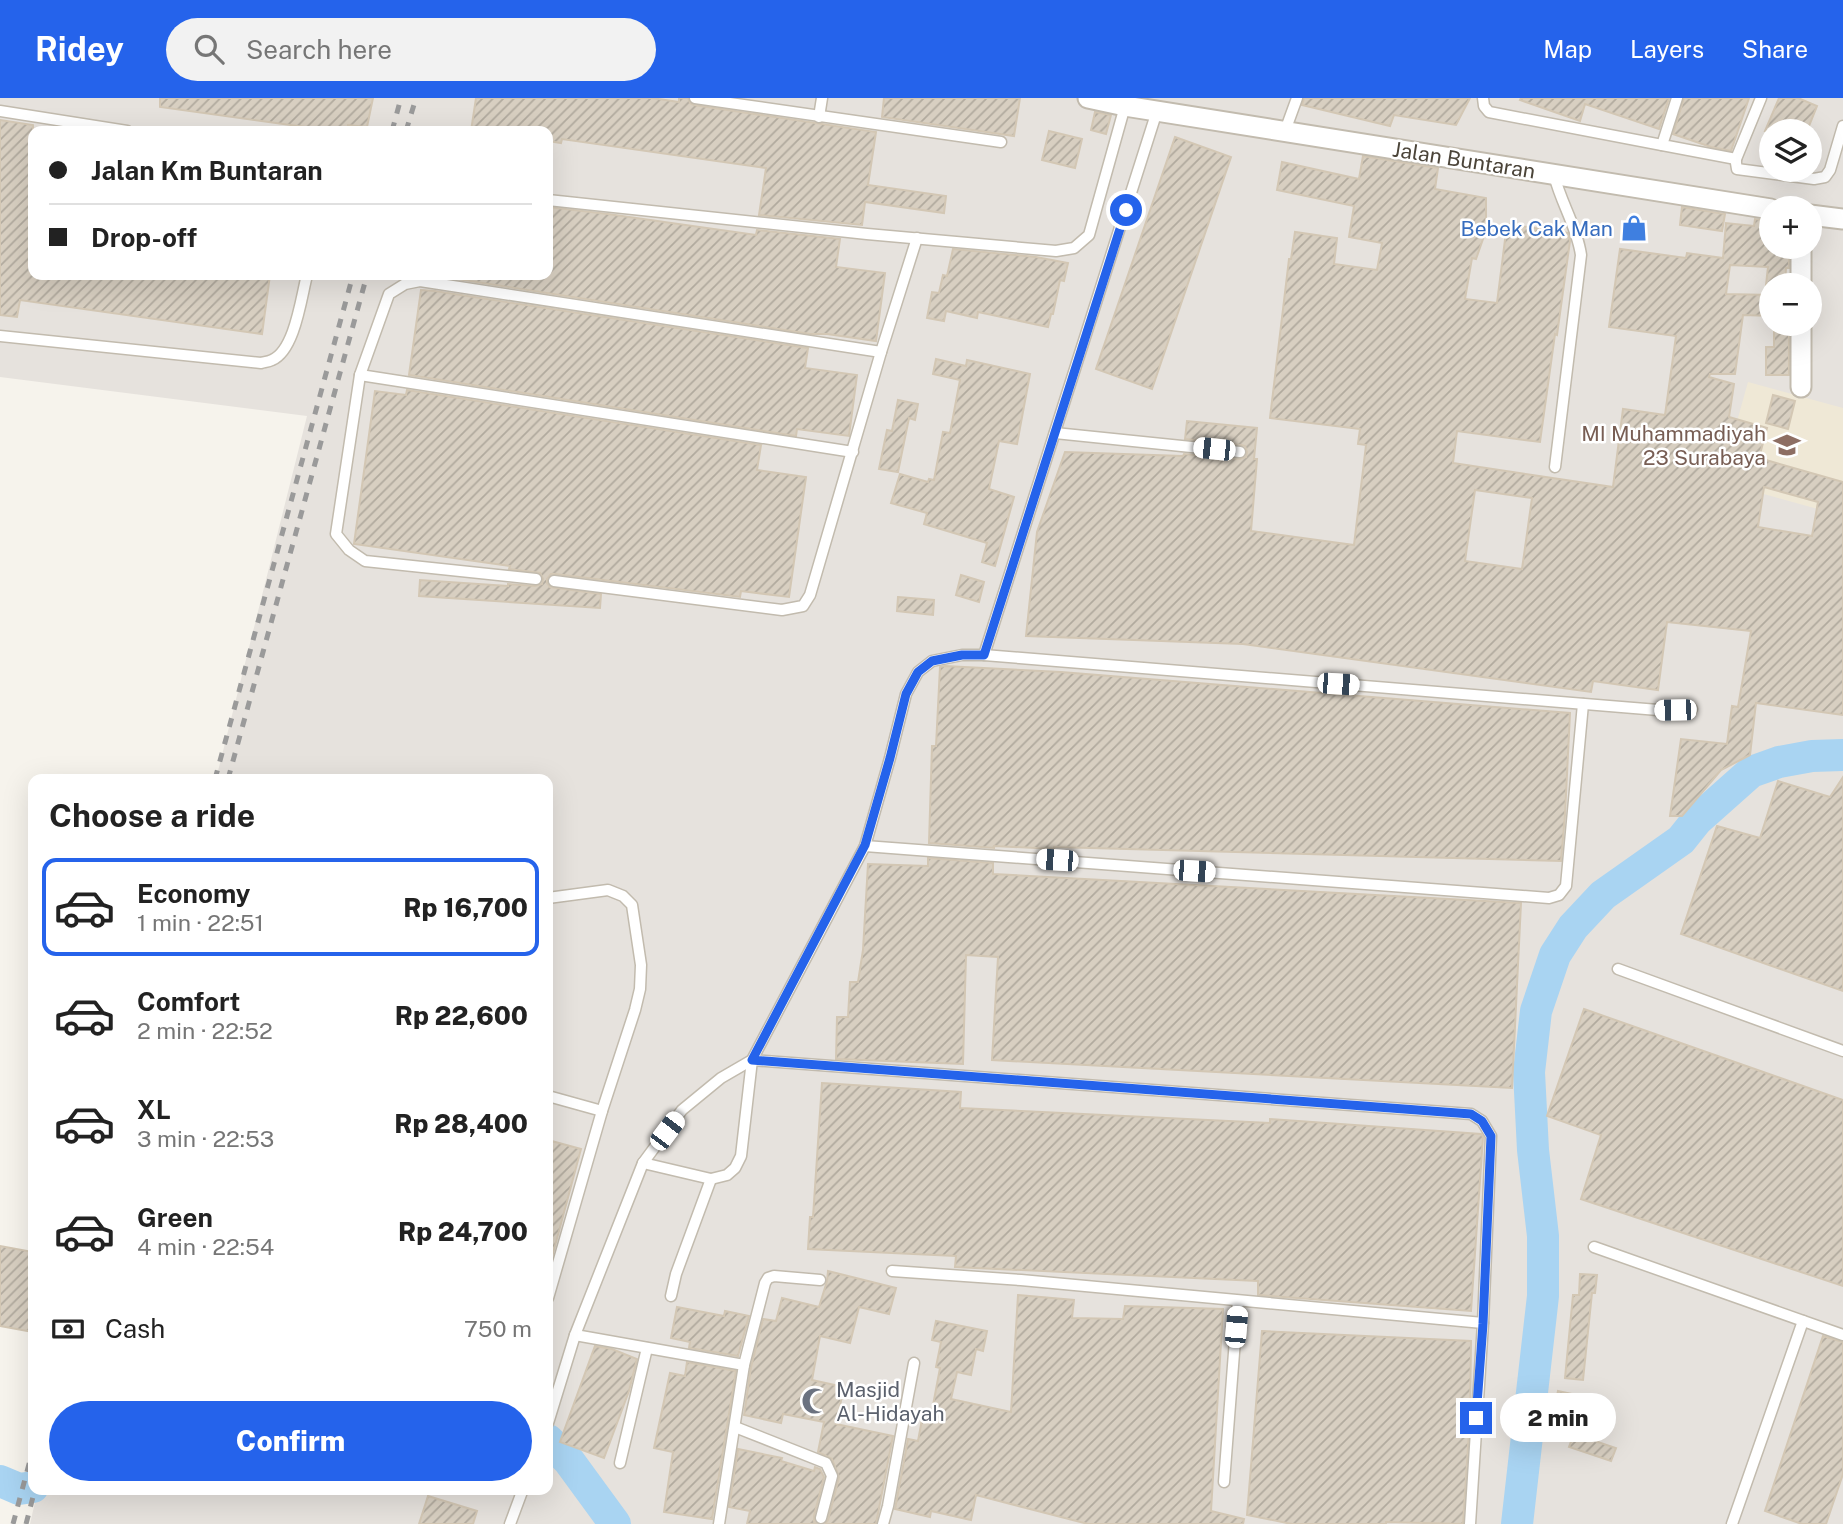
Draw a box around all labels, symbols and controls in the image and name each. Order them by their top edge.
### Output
search box [166,18,656,81]
text: Ridey [35,30,124,68]
icon: search [190,30,228,68]
text: Search here [246,34,392,65]
text: Map [1543,35,1592,63]
text: Layers [1630,35,1704,63]
text: Share [1742,35,1808,63]
map controls [1759,119,1822,336]
button: layers [1759,119,1822,182]
street label: Jalan Buntaran [1391,136,1537,184]
text: Jalan Km Buntaran [91,155,323,186]
route start [1110,194,1142,226]
button: + [1759,196,1822,259]
shop icon: Bebek Cak Man [1619,213,1649,243]
place label: Bebek Cak Man [1461,216,1613,241]
text: Drop-off [91,222,197,253]
button: − [1759,273,1822,336]
place label: MI Muhammadiyah 23 Surabaya [1581,421,1766,470]
school or university icon: MI Muhammadiyah 23 Surabaya [1772,430,1802,460]
car [1193,436,1236,462]
car [1317,672,1360,696]
car [1654,699,1697,721]
text: Choose a ride [49,797,255,834]
car [1036,848,1079,872]
car [1173,859,1216,883]
icon: car [53,876,116,939]
text: Economy [137,878,250,909]
text: Rp 16,700 [403,892,528,923]
text: 1 min · 22:51 [137,909,264,936]
icon: car [53,984,116,1047]
text: Comfort [137,986,240,1017]
text: Rp 22,600 [395,1000,528,1031]
text: 2 min · 22:52 [137,1017,273,1044]
icon: car [53,1092,116,1155]
text: XL [137,1094,171,1125]
text: Rp 28,400 [394,1108,528,1139]
car [646,1108,689,1154]
text: 3 min · 22:53 [137,1125,274,1152]
icon: car [53,1200,116,1263]
text: Green [137,1202,213,1233]
text: Rp 24,700 [398,1216,528,1247]
text: 4 min · 22:54 [137,1233,274,1260]
car [1224,1305,1249,1349]
icon: cash [49,1310,87,1348]
text: Cash [105,1313,165,1344]
text: 750 m [464,1315,532,1342]
place label: Masjid Al-Hidayah [836,1377,945,1426]
mosque icon: Masjid Al-Hidayah [800,1386,830,1416]
callout: 2 min [1500,1394,1616,1442]
button: Confirm [49,1401,532,1481]
route end [1460,1402,1492,1434]
text: 2 min [1527,1404,1589,1431]

